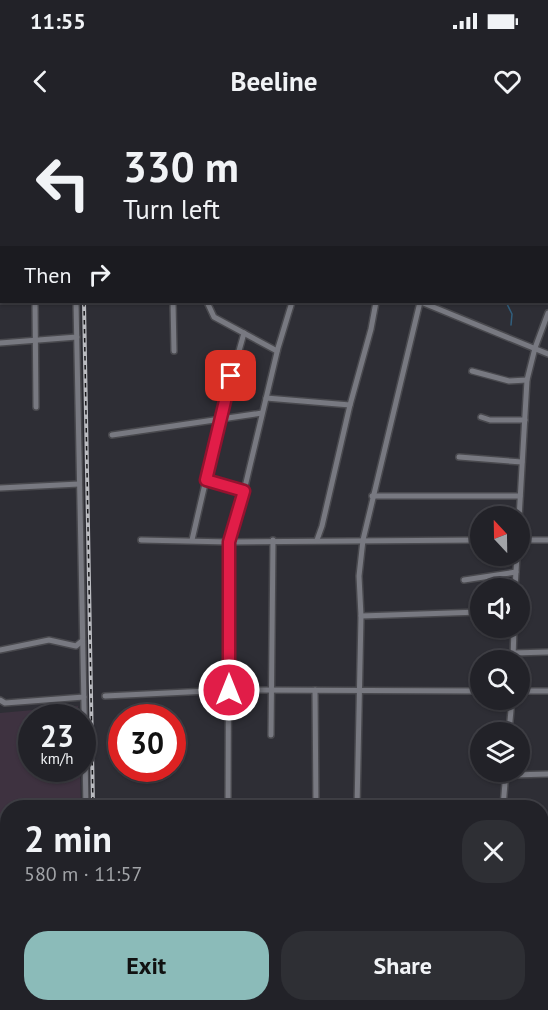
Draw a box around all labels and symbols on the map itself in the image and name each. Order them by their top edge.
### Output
pin [205,350,256,401]
north arrow [470,506,530,566]
position arrow [197,658,261,722]
speed limit sign: 30 [108,704,186,782]

